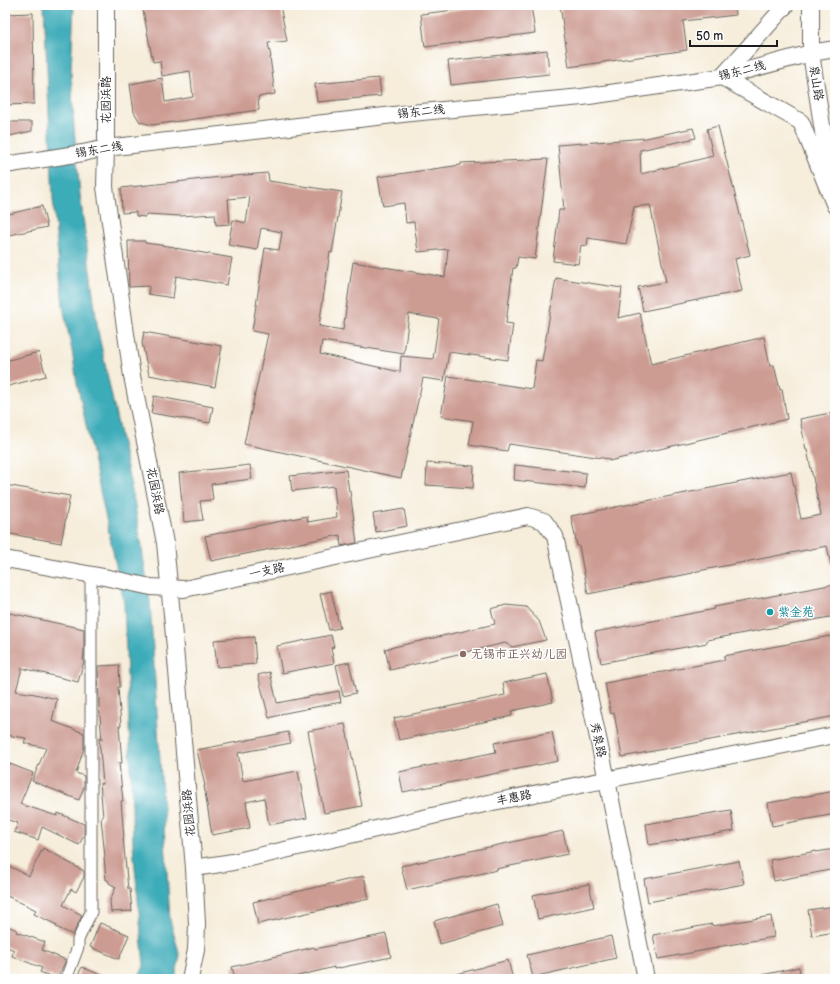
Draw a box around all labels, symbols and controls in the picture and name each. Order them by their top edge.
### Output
scale bar [690,22,777,48]
text: 50 m [696,29,723,44]
street label: 锡东二线 [717,58,767,84]
street label: 泉山路 [806,64,826,102]
street label: 花园浜路 [99,76,114,124]
street label: 锡东二线 [396,102,446,122]
street label: 锡东二线 [74,139,124,161]
street label: 花园浜路 [143,466,167,516]
street label: 一支路 [248,560,286,582]
place label: 紫金苑 [778,605,814,620]
marker: 紫金苑 [765,607,775,617]
place label: 无锡市正兴幼儿园 [471,647,567,662]
marker: 无锡市正兴幼儿园 [458,649,468,659]
street label: 秀泉路 [587,721,609,759]
street label: 丰惠路 [495,787,533,809]
street label: 花园浜路 [179,788,199,838]

